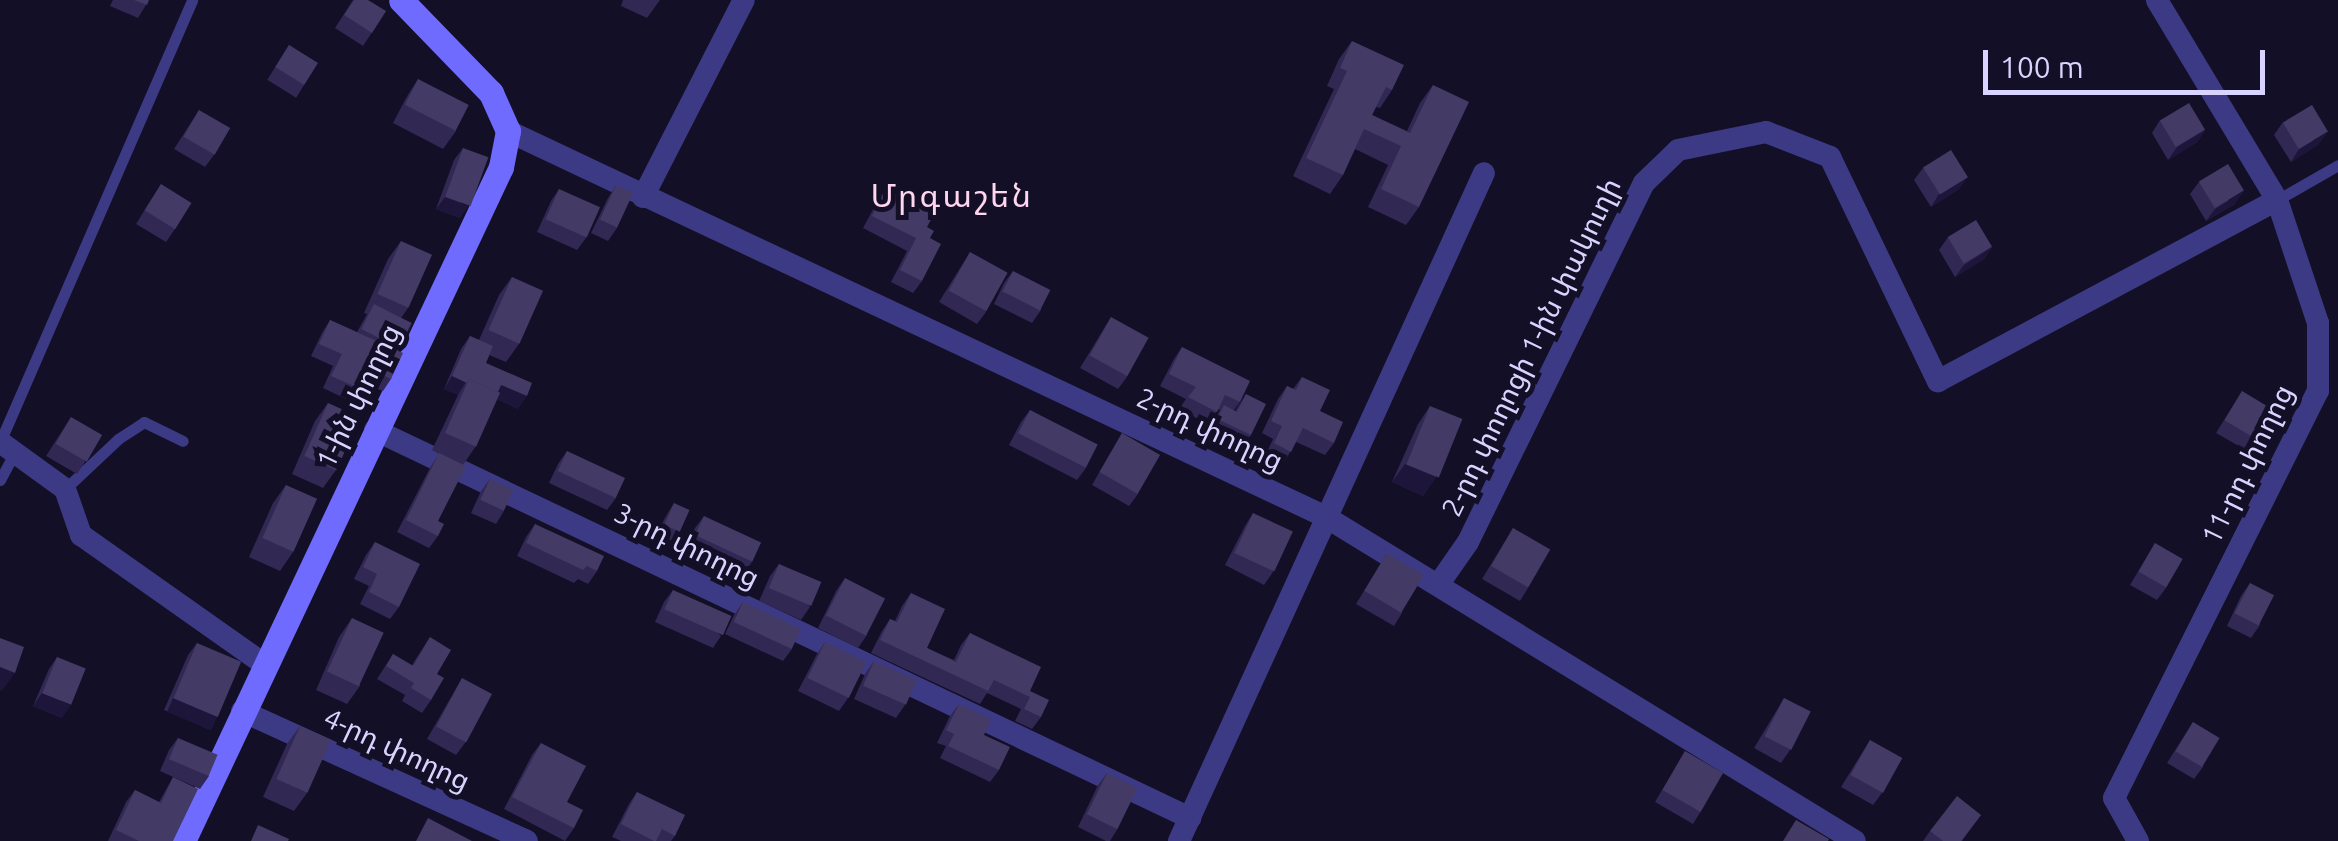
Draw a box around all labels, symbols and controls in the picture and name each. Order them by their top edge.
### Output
scale bar [1988,30,2270,92]
text: 100 m [2000,50,2084,84]
street label: 2-րդ փողոցի 1-ին փակուղի [1434,172,1628,522]
district label: Մրգաշեն [871,176,1033,214]
street label: 1-ին փողոց [309,318,407,474]
street label: 11-րդ փողոց [2194,379,2300,549]
street label: 2-րդ փողոց [1132,381,1288,477]
street label: 3-րդ փողոց [609,495,765,595]
street label: 4-րդ փողոց [319,701,475,797]

